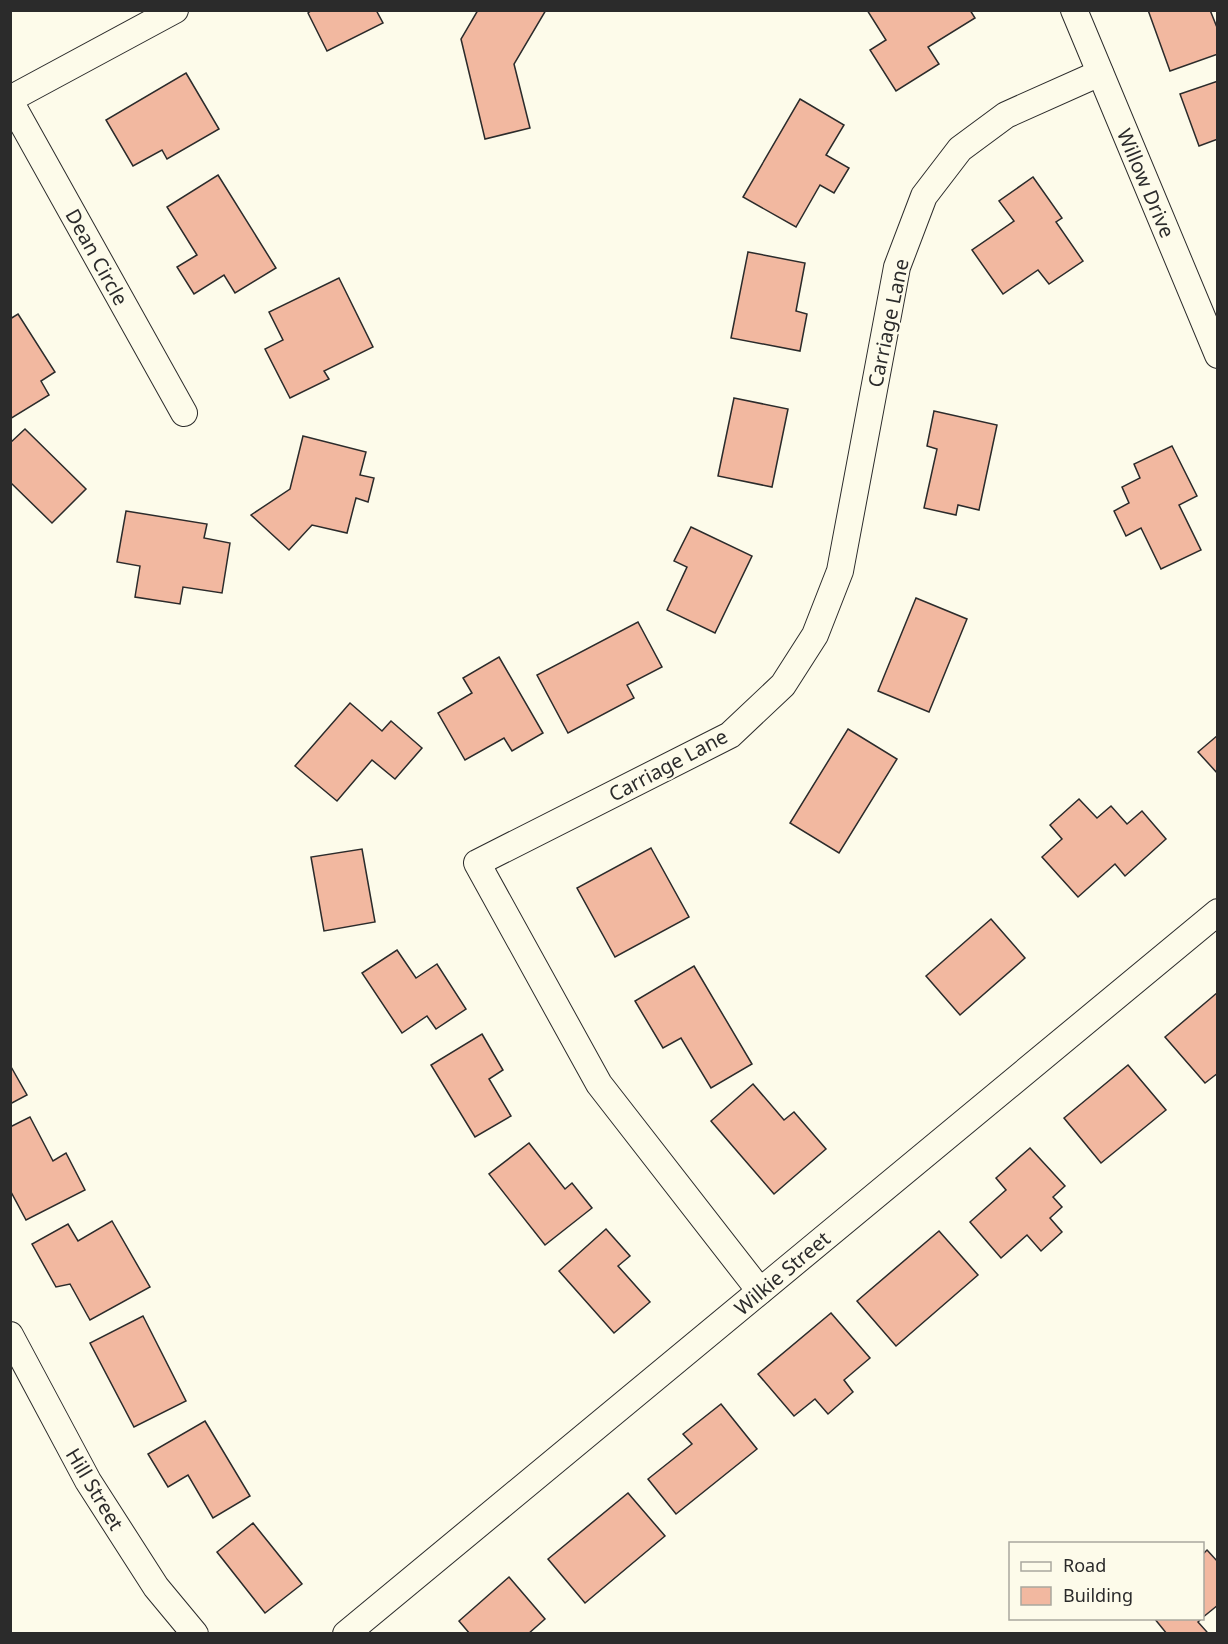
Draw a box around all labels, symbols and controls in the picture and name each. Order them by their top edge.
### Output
street label: Willow Drive [1111,124,1181,242]
street label: Dean Circle [59,204,135,310]
street label: Carriage Lane [861,256,915,390]
street label: Carriage Lane [604,722,732,808]
street label: Wilkie Street [728,1225,836,1321]
street label: Hill Street [60,1443,130,1535]
legend [1009,1542,1204,1620]
text: Road [1063,1553,1106,1577]
text: Building [1063,1583,1133,1607]

